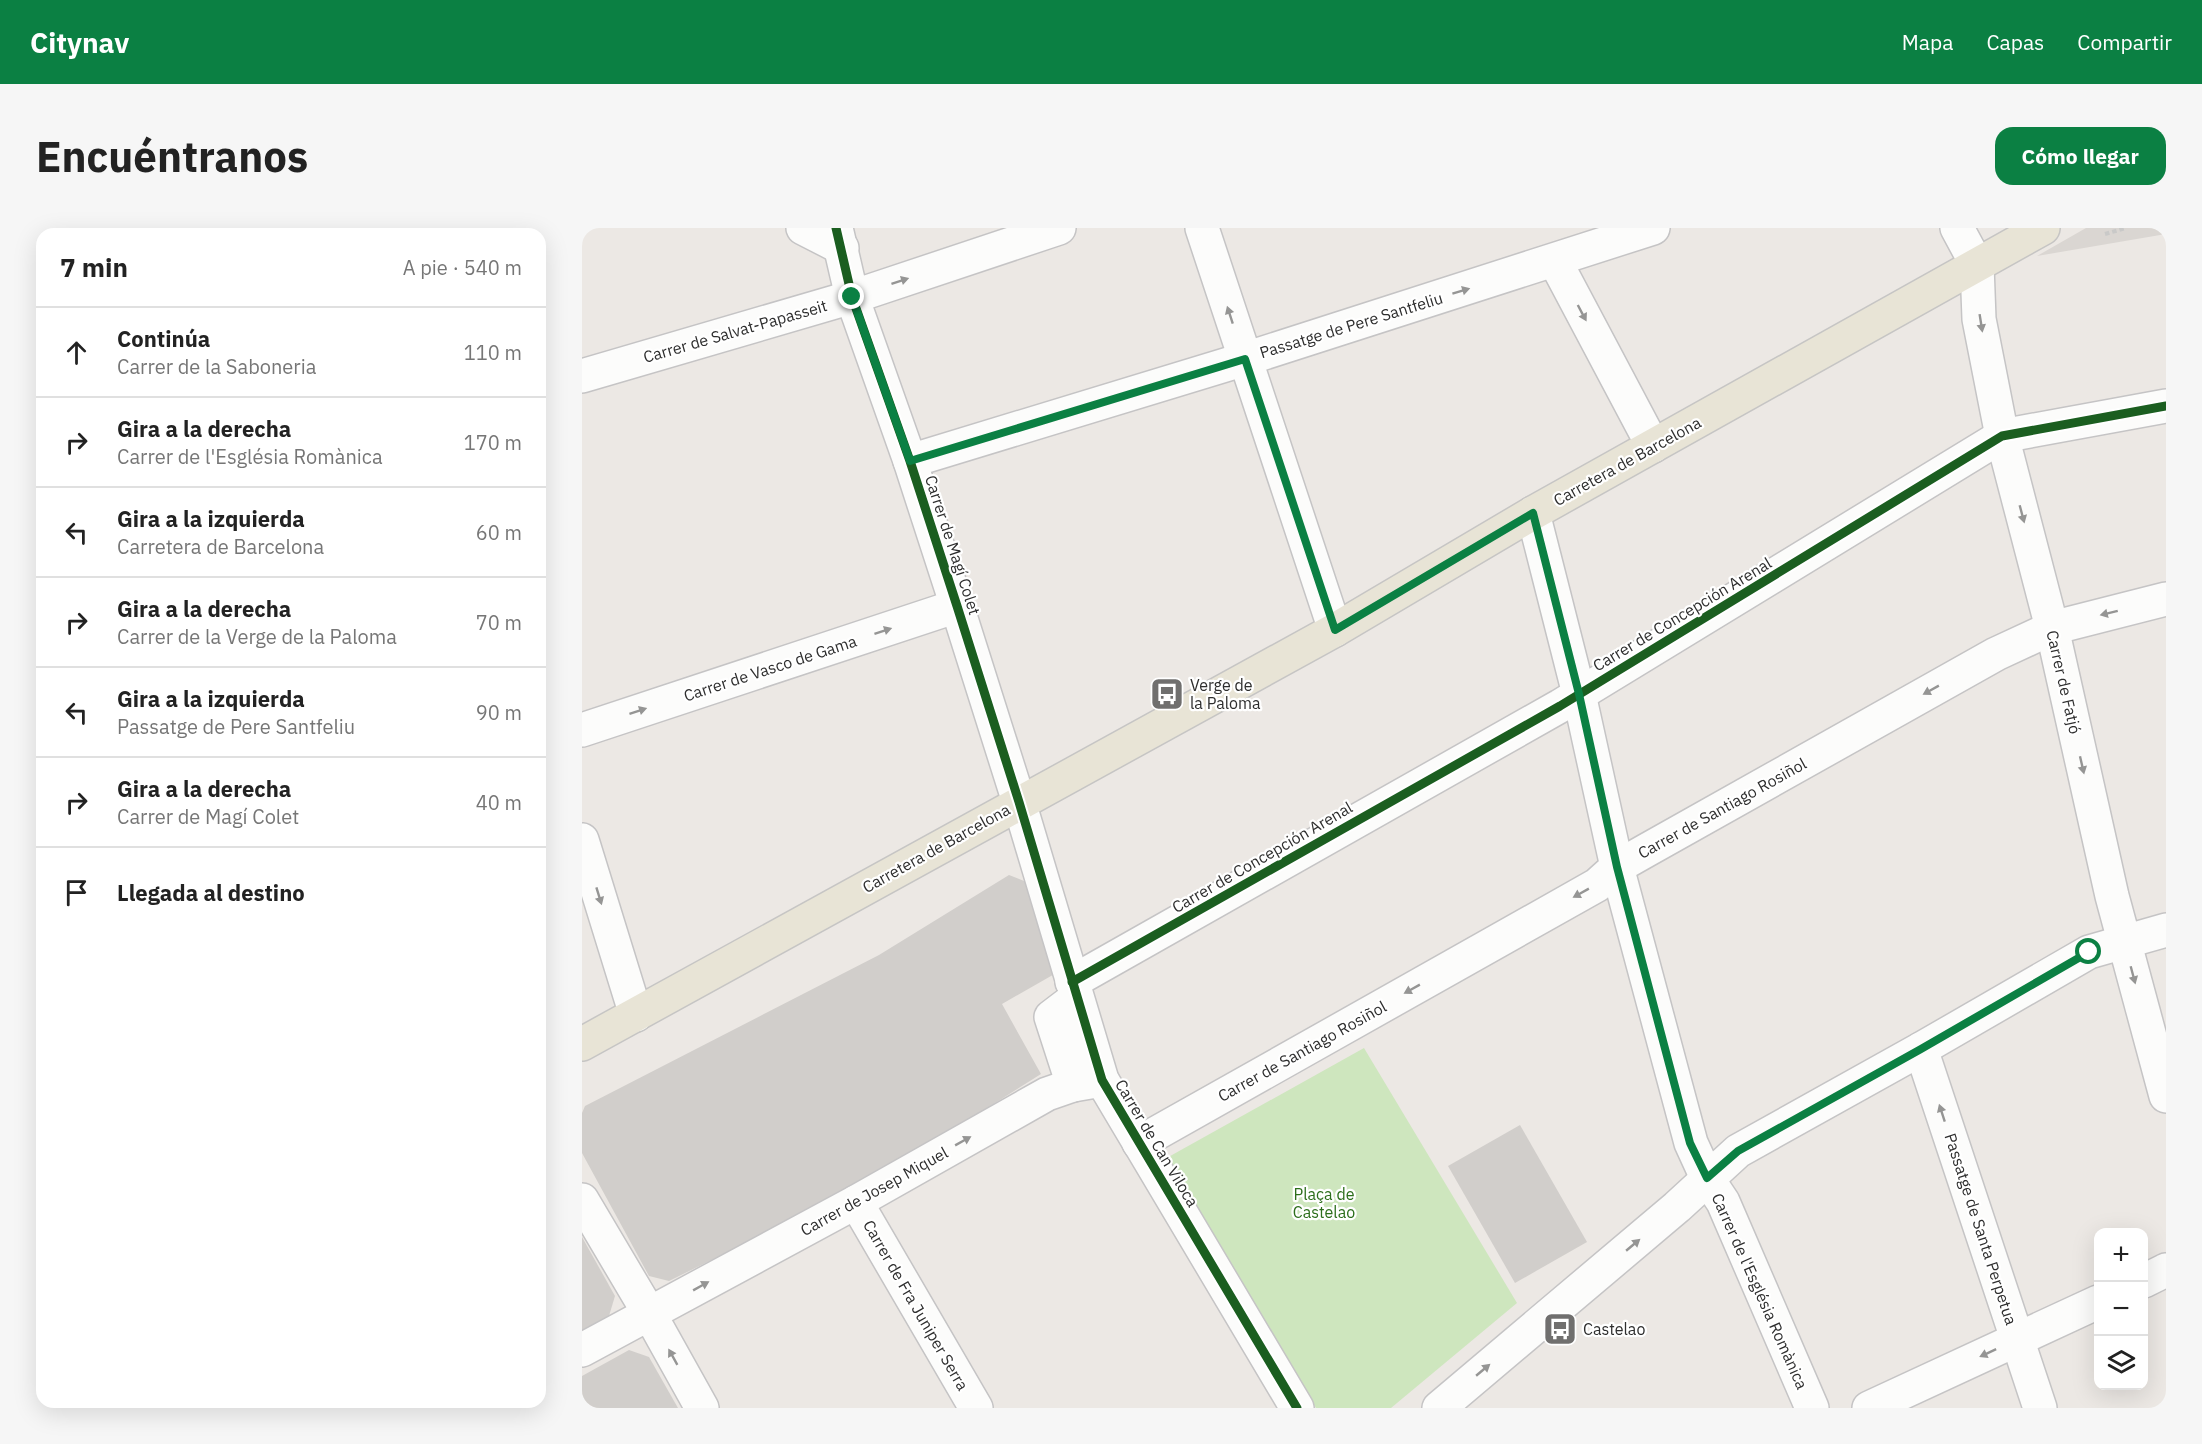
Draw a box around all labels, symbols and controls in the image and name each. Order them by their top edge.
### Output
text: Citynav [30,24,129,61]
text: Mapa [1902,28,1953,56]
text: Capas [1986,28,2044,56]
text: Compartir [2077,28,2172,56]
button: Cómo llegar [1995,127,2166,185]
text: Encuéntranos [36,129,308,184]
text: 7 min [60,250,128,284]
text: A pie · 540 m [403,254,522,281]
one-way arrow [891,276,909,285]
route end [838,283,864,309]
one-way arrow [1452,286,1470,295]
street label: Passatge de Pere Santfeliu [1257,288,1445,362]
street label: Carrer de Salvat-Papasseit [641,295,829,367]
one-way arrow [1577,304,1587,321]
one-way arrow [1225,306,1235,324]
one-way arrow [1976,314,1985,333]
text: Continúa [117,324,210,353]
icon: ahead [60,336,93,369]
text: 110 m [464,339,522,366]
text: Carrer de la Saboneria [117,353,316,380]
street label: Carretera de Barcelona [1550,412,1705,510]
text: Gira a la derecha [117,414,291,443]
icon: right [60,426,93,459]
text: 170 m [464,429,522,456]
text: Carrer de l'Església Romànica [117,443,383,470]
street label: Carrer de Magí Colet [921,473,985,617]
text: Gira a la izquierda [117,504,305,533]
one-way arrow [2018,505,2028,523]
icon: left [60,516,93,549]
text: 60 m [476,519,522,546]
text: Carretera de Barcelona [117,533,324,560]
street label: Carrer de Concepción Arenal [1589,553,1775,675]
text: Gira a la derecha [117,594,291,623]
icon: right [60,606,93,639]
text: 70 m [476,609,522,636]
one-way arrow [2100,609,2118,619]
text: Carrer de la Verge de la Paloma [117,623,397,650]
one-way arrow [874,625,892,635]
street label: Carrer de Fatjó [2042,628,2086,736]
street label: Carrer de Vasco de Gama [681,630,859,705]
place label: Verge de la Paloma [1190,675,1261,713]
bus stop icon: Verge de la Paloma [1149,676,1185,712]
text: Gira a la izquierda [117,684,305,713]
one-way arrow [1923,685,1940,695]
icon: left [60,696,93,729]
text: 90 m [476,699,522,726]
one-way arrow [629,706,647,716]
text: Passatge de Pere Santfeliu [117,713,355,740]
street label: Carrer de Santiago Rosiñol [1634,753,1810,863]
one-way arrow [2078,755,2088,774]
text: Gira a la derecha [117,774,291,803]
icon: right [60,786,93,819]
text: 40 m [476,789,522,816]
street label: Carrer de Concepción Arenal [1168,797,1356,917]
street label: Carretera de Barcelona [859,799,1014,897]
text: Carrer de Magí Colet [117,803,299,830]
icon: arrive [60,876,93,909]
text: Llegada al destino [117,878,305,907]
one-way arrow [595,887,604,905]
one-way arrow [1573,888,1590,898]
route start [2075,938,2101,964]
one-way arrow [2129,966,2138,984]
one-way arrow [1403,984,1420,994]
street label: Carrer de Santiago Rosiñol [1214,996,1390,1106]
street label: Carrer de Can Viloca [1111,1076,1203,1211]
one-way arrow [1937,1104,1946,1122]
street label: Passatge de Santa Perpetua [1941,1131,2022,1328]
one-way arrow [955,1136,972,1146]
street label: Carrer de Josep Miquel [797,1142,951,1240]
park label: Plaça de Castelao [1293,1184,1355,1222]
street label: Carrer de l'Església Romànica [1708,1190,1813,1393]
street label: Carrer de Fra Juniper Serra [859,1216,973,1394]
map controls [2094,1228,2148,1390]
button: + [2094,1228,2148,1282]
one-way arrow [1625,1239,1640,1251]
one-way arrow [693,1281,710,1291]
button: − [2094,1282,2148,1336]
bus stop icon: Castelao [1542,1311,1578,1347]
place label: Castelao [1583,1319,1645,1339]
button: layers [2094,1336,2148,1390]
one-way arrow [668,1348,678,1365]
one-way arrow [1980,1348,1997,1357]
one-way arrow [1475,1364,1491,1377]

